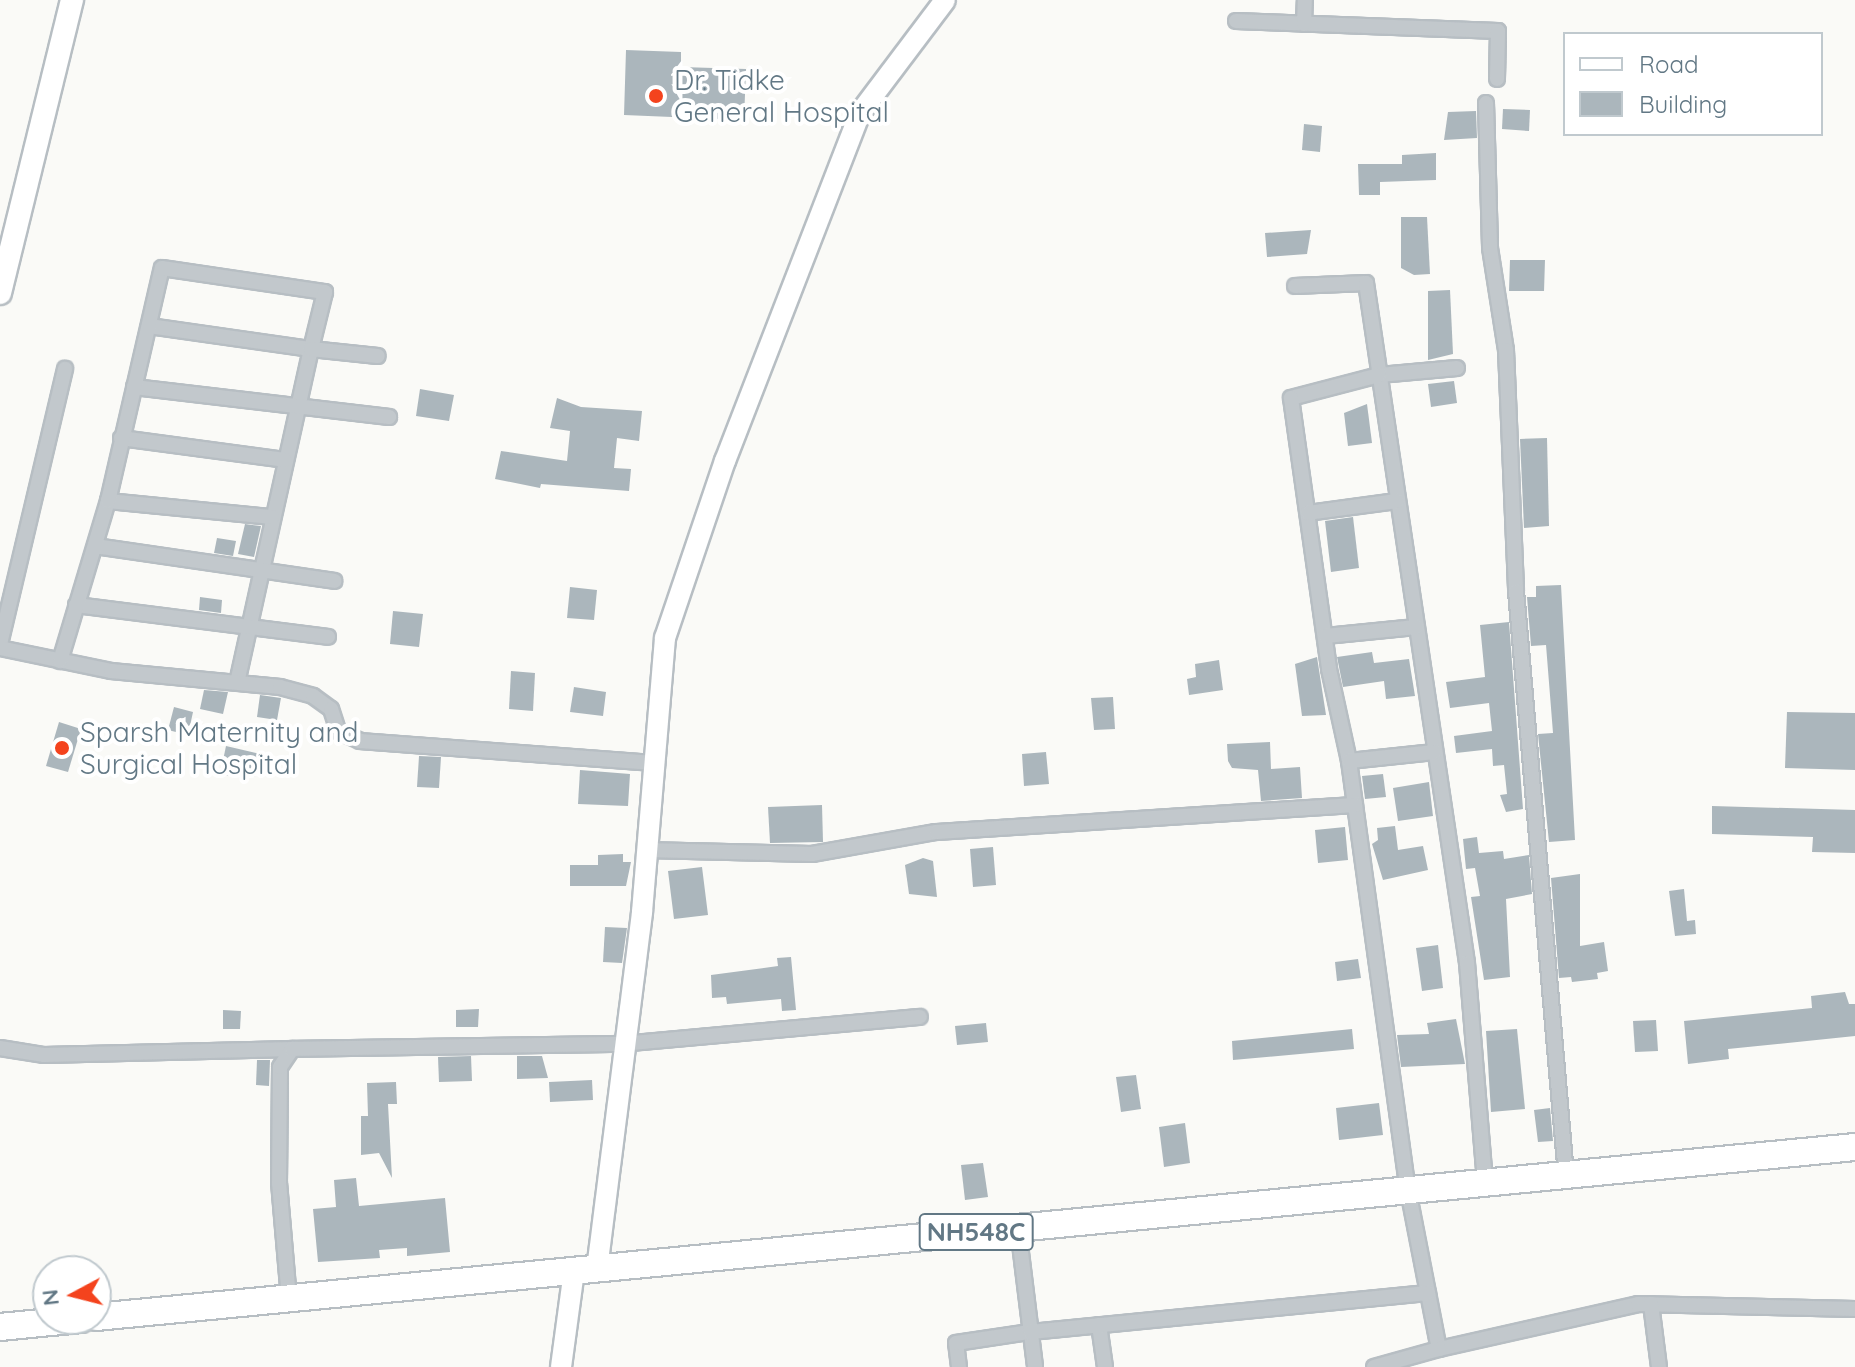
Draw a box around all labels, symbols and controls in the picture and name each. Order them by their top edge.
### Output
legend [1563,32,1823,136]
text: Road [1639,49,1699,79]
place label: Dr. Tidke General Hospital [674,63,889,129]
marker: Dr. Tidke General Hospital [645,85,667,107]
text: Building [1639,89,1727,119]
place label: Sparsh Maternity and Surgical Hospital [80,715,359,781]
marker: Sparsh Maternity and Surgical Hospital [51,737,73,759]
road number: NH548C [918,1210,1034,1254]
north arrow [32,1255,112,1335]
text: N [35,1288,65,1307]

